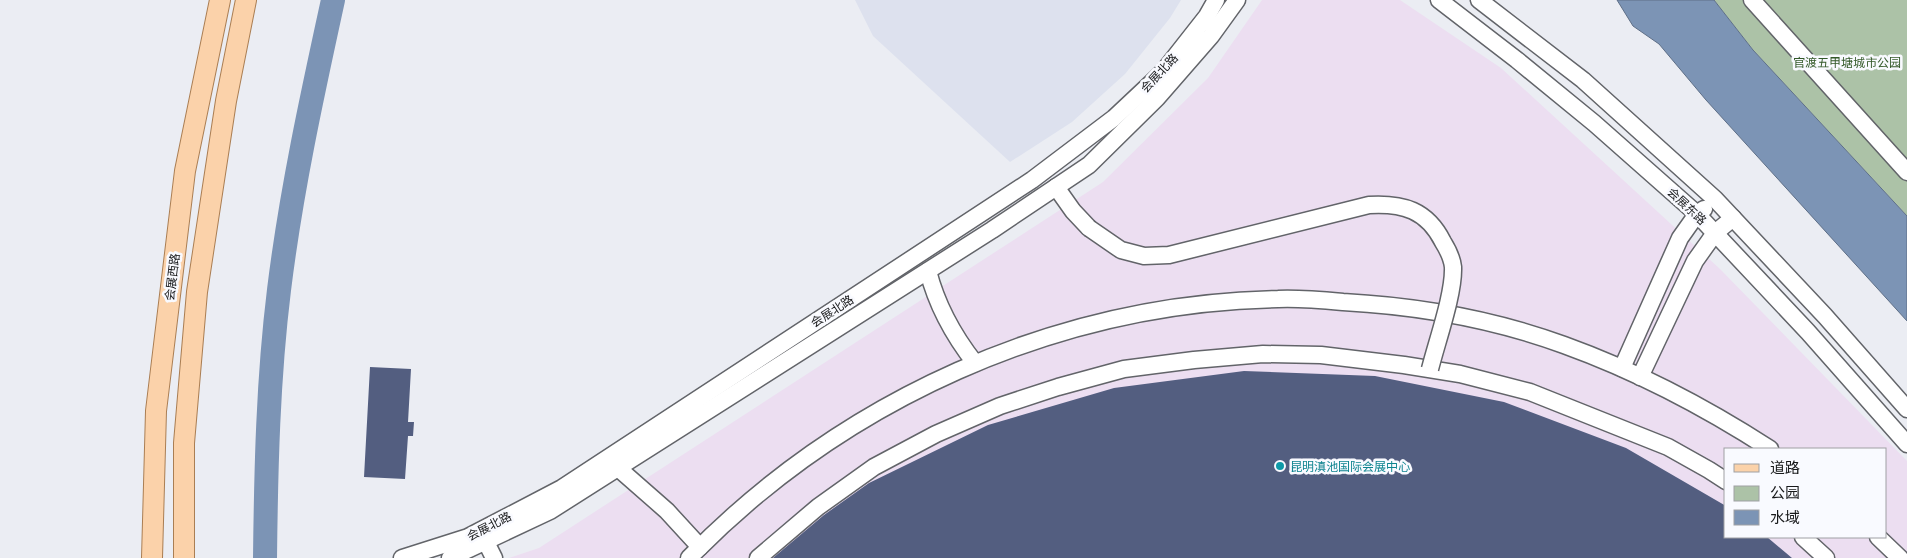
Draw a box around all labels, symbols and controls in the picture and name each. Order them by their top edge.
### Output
street label: 会展北路 [1138,51,1180,95]
park label: 官渡五甲塘城市公园 [1793,56,1901,69]
street label: 会展东路 [1665,185,1709,227]
street label: 会展西路 [163,252,181,302]
street label: 会展北路 [808,292,856,330]
legend [1724,448,1887,538]
text: 道路 [1770,459,1800,476]
marker: 昆明滇池国际会展中心 [1274,460,1286,472]
place label: 昆明滇池国际会展中心 [1290,460,1410,473]
text: 公园 [1770,484,1800,501]
street label: 会展北路 [465,509,513,543]
text: 水域 [1770,509,1800,526]

